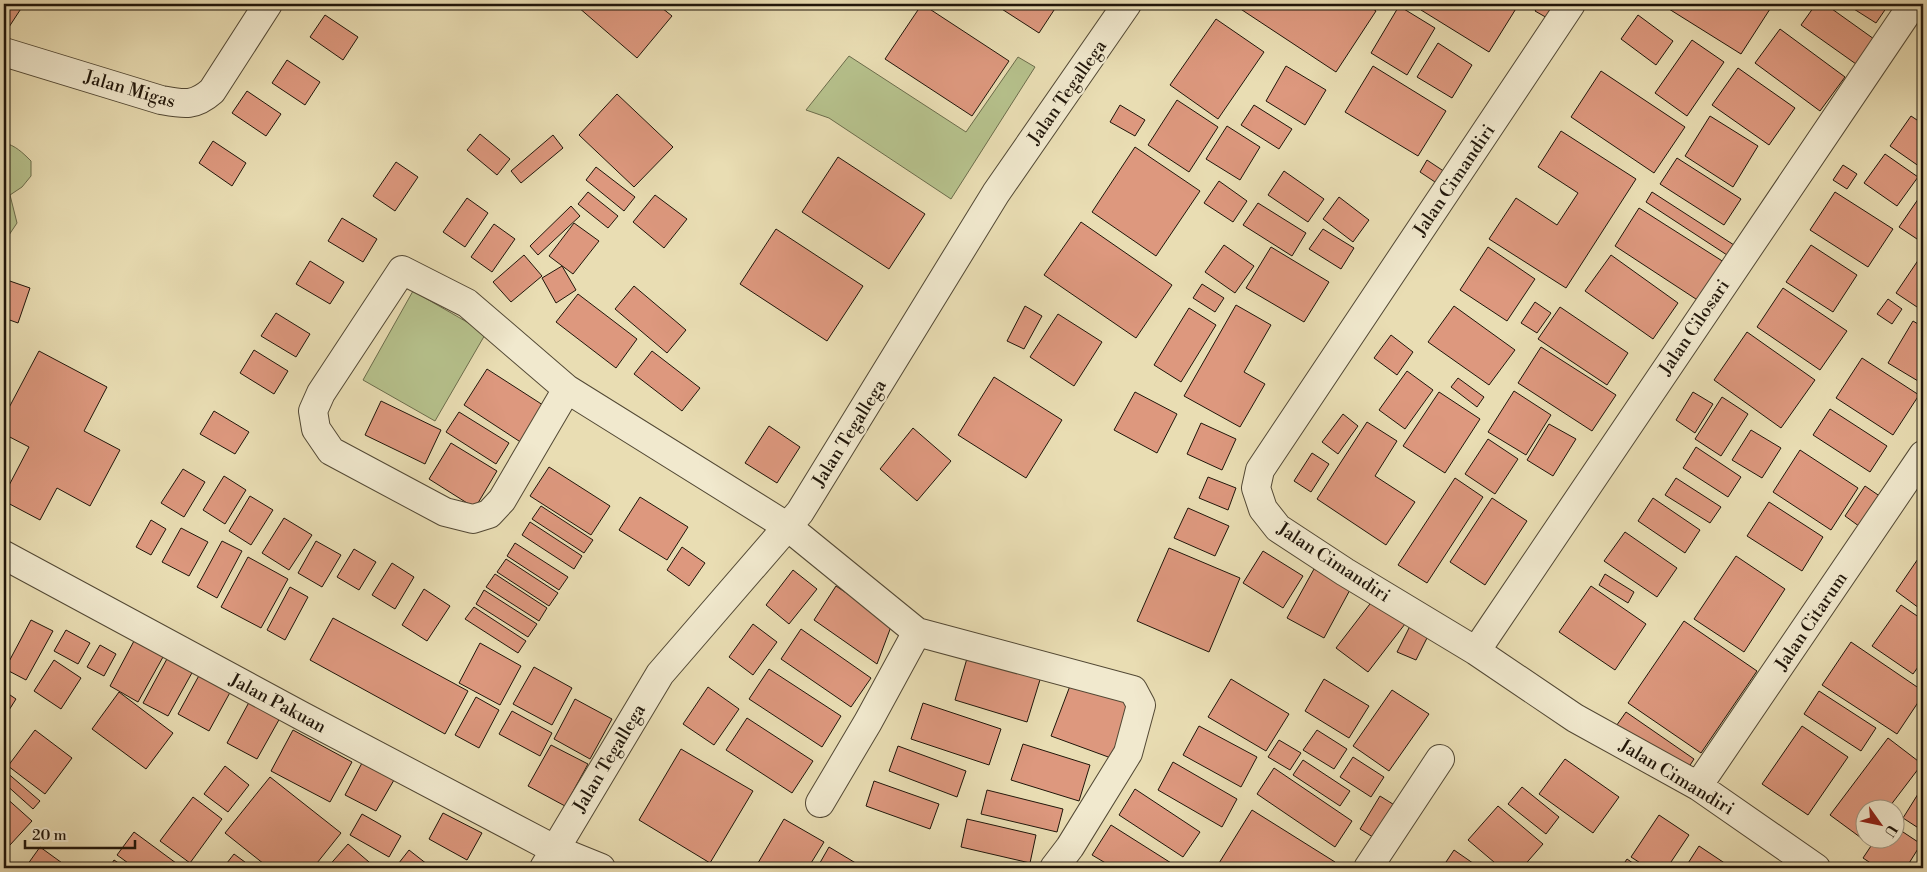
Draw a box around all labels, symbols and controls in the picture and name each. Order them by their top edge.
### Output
street label: Jalan Tegallega [1022,35,1112,150]
street label: Jalan Migas [81,65,178,113]
street label: Jalan Cimandiri [1408,120,1500,241]
street label: Jalan Cilosari [1653,275,1735,380]
street label: Jalan Tegallega [807,375,892,492]
street label: Jalan Cimandiri [1272,517,1394,607]
street label: Jalan Citarum [1770,567,1853,676]
street label: Jalan Pakuan [225,668,330,739]
street label: Jalan Tegallega [568,699,651,817]
street label: Jalan Cimandiri [1614,734,1738,821]
north arrow [1854,800,1904,850]
scale bar [25,817,135,849]
text: U [1879,821,1901,840]
text: 20 m [32,826,67,845]

